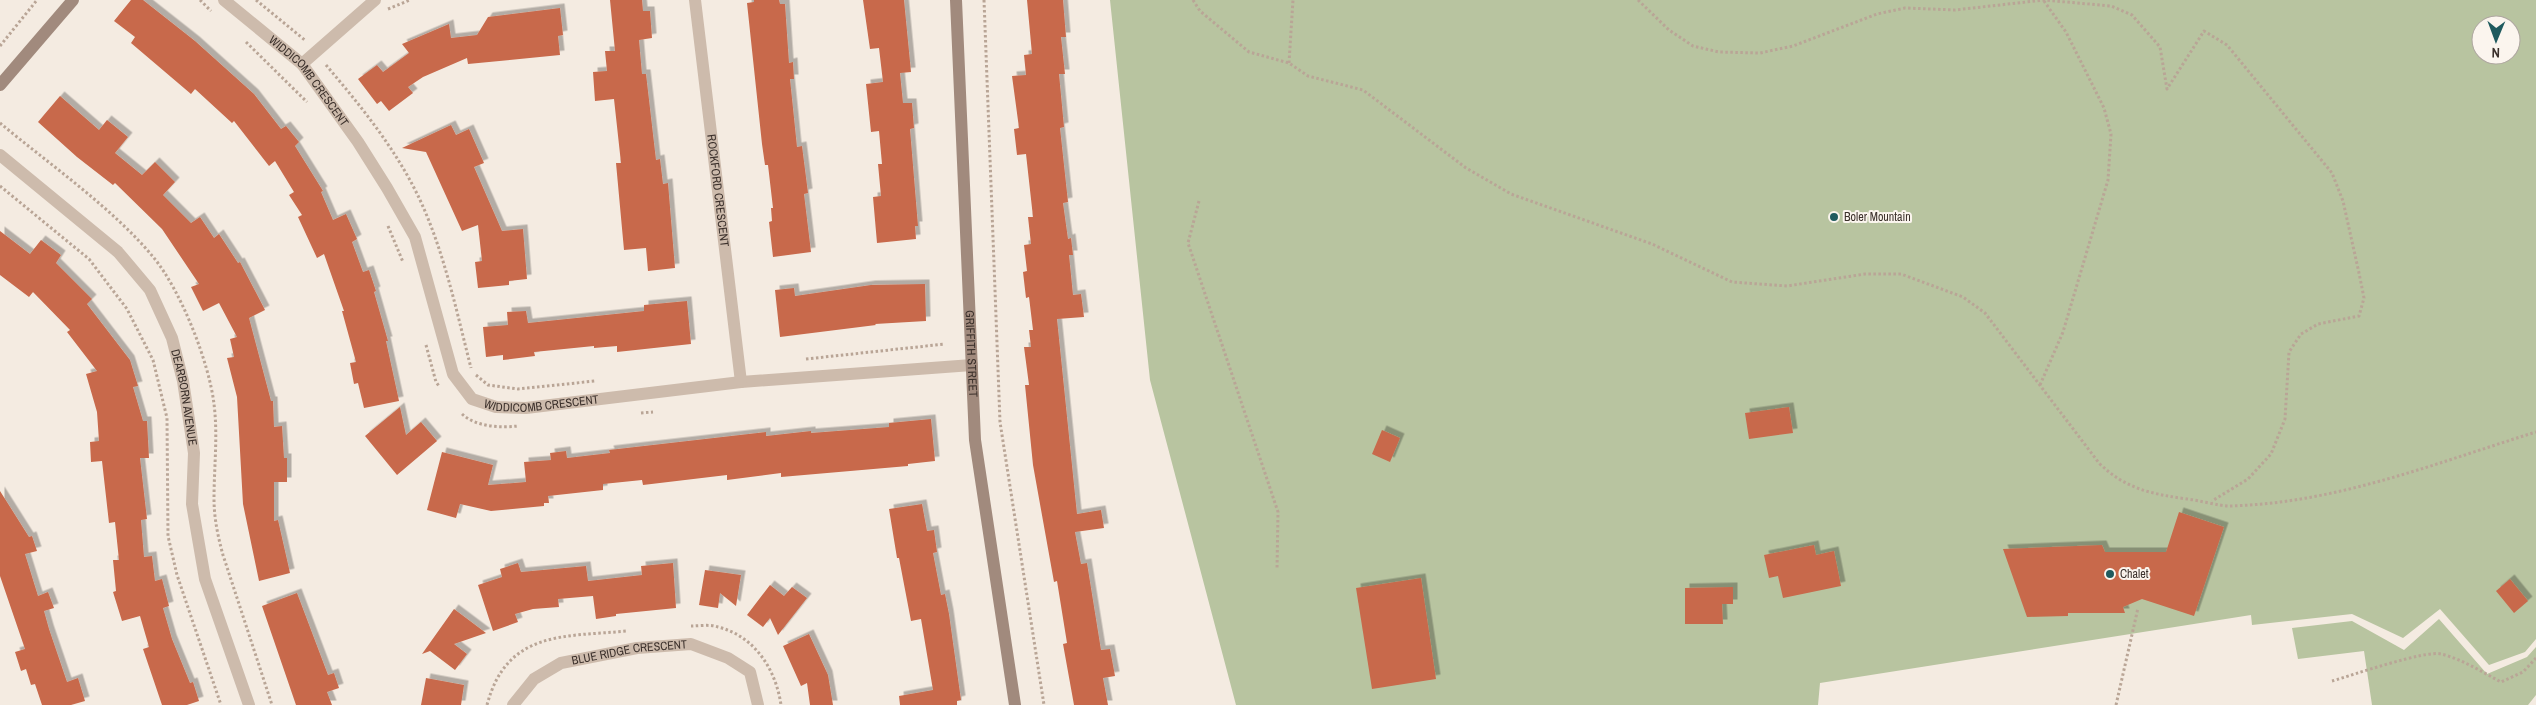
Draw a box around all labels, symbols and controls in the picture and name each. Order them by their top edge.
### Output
north arrow [2471,15,2521,65]
street label: WIDDICOMB CRESCENT [266,32,352,129]
text: N [2491,44,2500,62]
street label: ROCKFORD CRESCENT [703,133,733,248]
place label: Boler Mountain [1844,209,1911,225]
marker: Boler Mountain [1828,211,1840,223]
street label: GRIFFITH STREET [961,310,981,397]
street label: DEARBORN AVENUE [167,347,201,447]
street label: WIDDICOMB CRESCENT [482,391,600,416]
place label: Chalet [2120,566,2149,582]
marker: Chalet [2104,568,2116,580]
street label: BLUE RIDGE CRESCENT [570,636,688,669]

